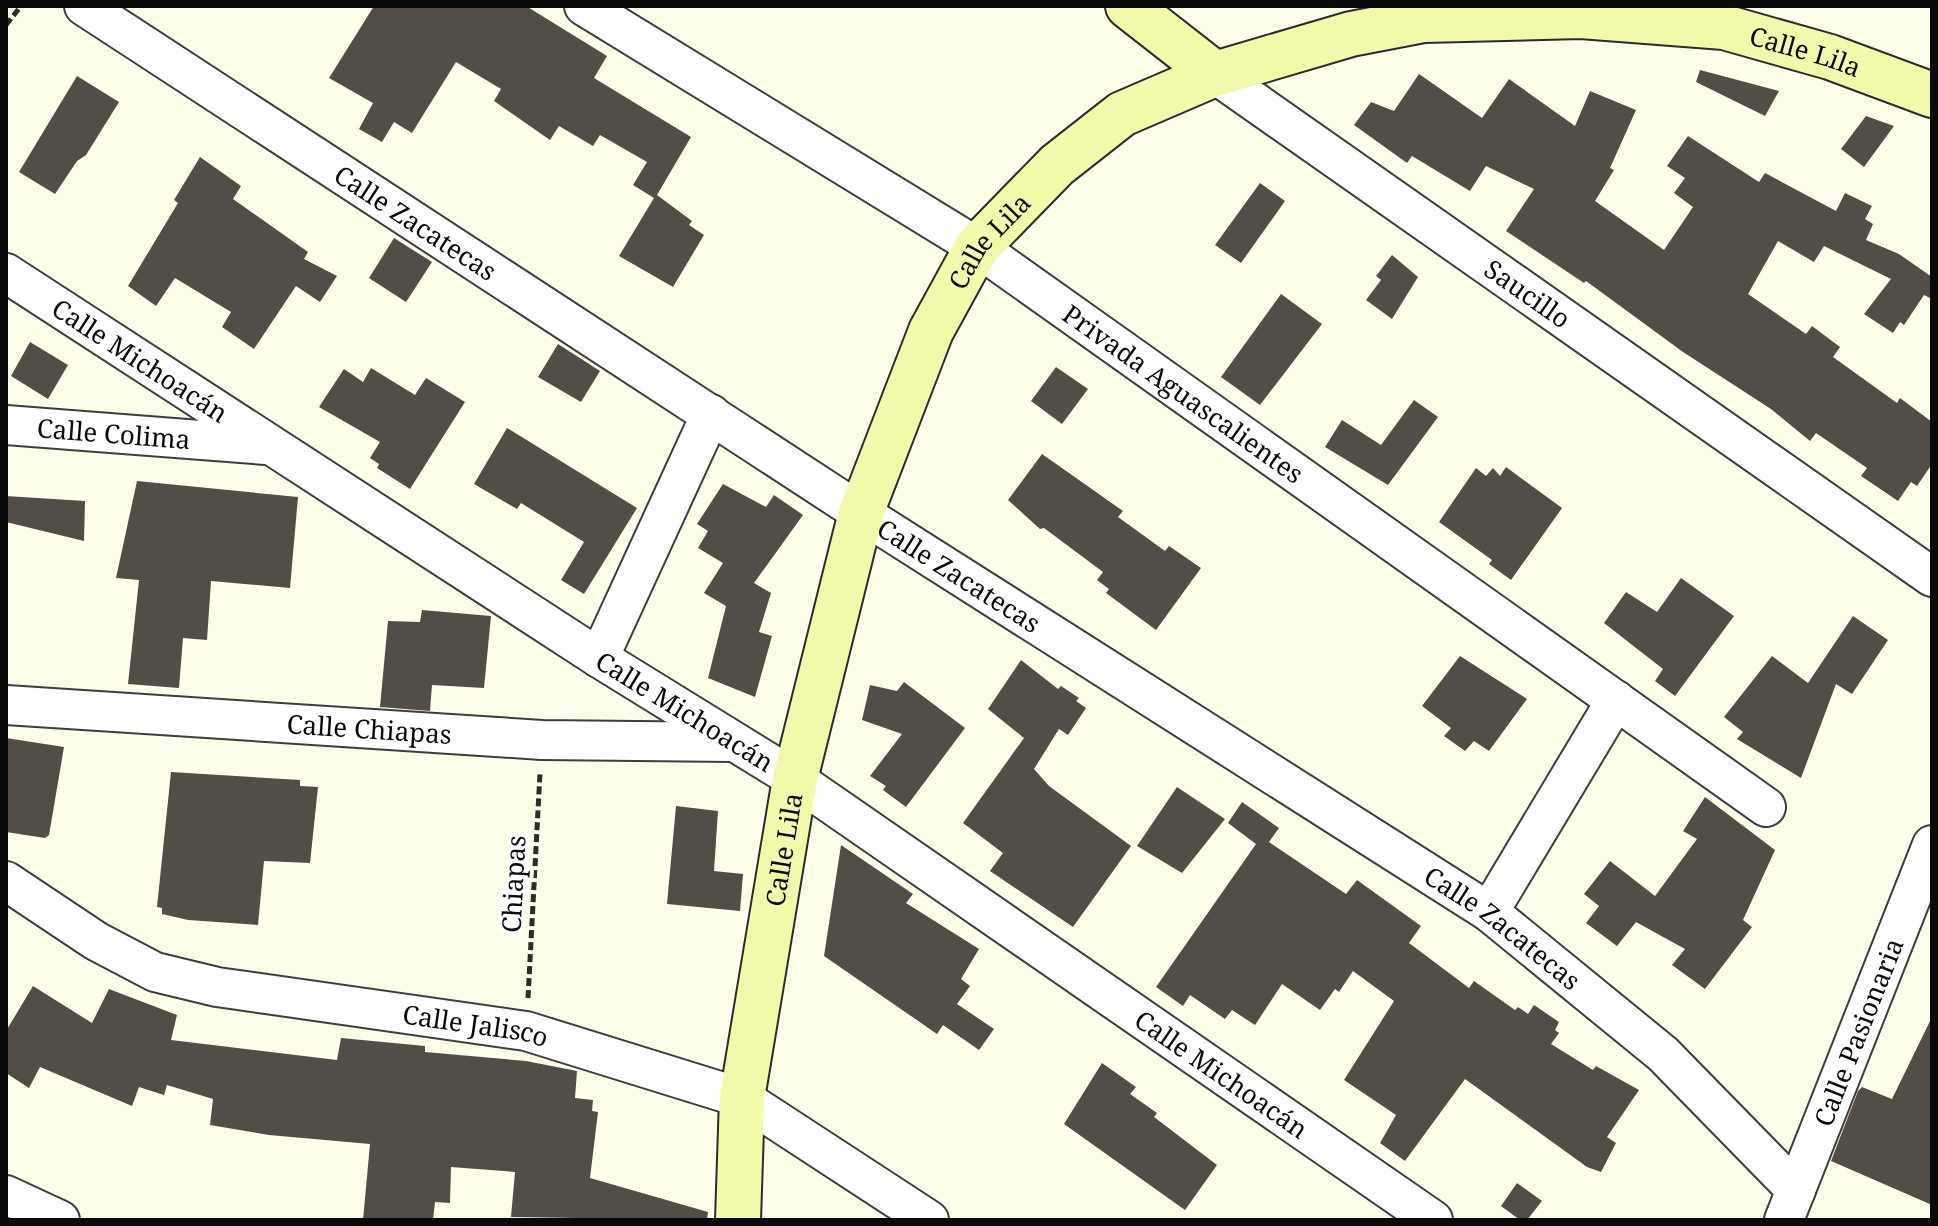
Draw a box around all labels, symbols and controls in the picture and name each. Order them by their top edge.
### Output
street label: Calle Lila [1745,17,1866,85]
street label: Calle Zacatecas [327,156,504,289]
street label: Calle Lila [939,185,1038,296]
street label: Saucillo [1477,251,1578,336]
street label: Calle Michoacán [45,290,235,431]
street label: Privada Aguascalientes [1056,296,1311,491]
street label: Calle Colima [36,409,192,457]
street label: Calle Zacatecas [870,510,1048,641]
street label: Calle Michoacán [589,642,781,780]
street label: Calle Chiapas [286,705,453,752]
street label: Calle Lila [756,790,810,909]
street label: Chiapas [492,834,534,934]
street label: Calle Zacatecas [1417,857,1589,998]
street label: Calle Pasionaria [1805,933,1912,1131]
street label: Calle Jalisco [400,996,553,1055]
street label: Calle Michoacán [1128,1001,1316,1147]

